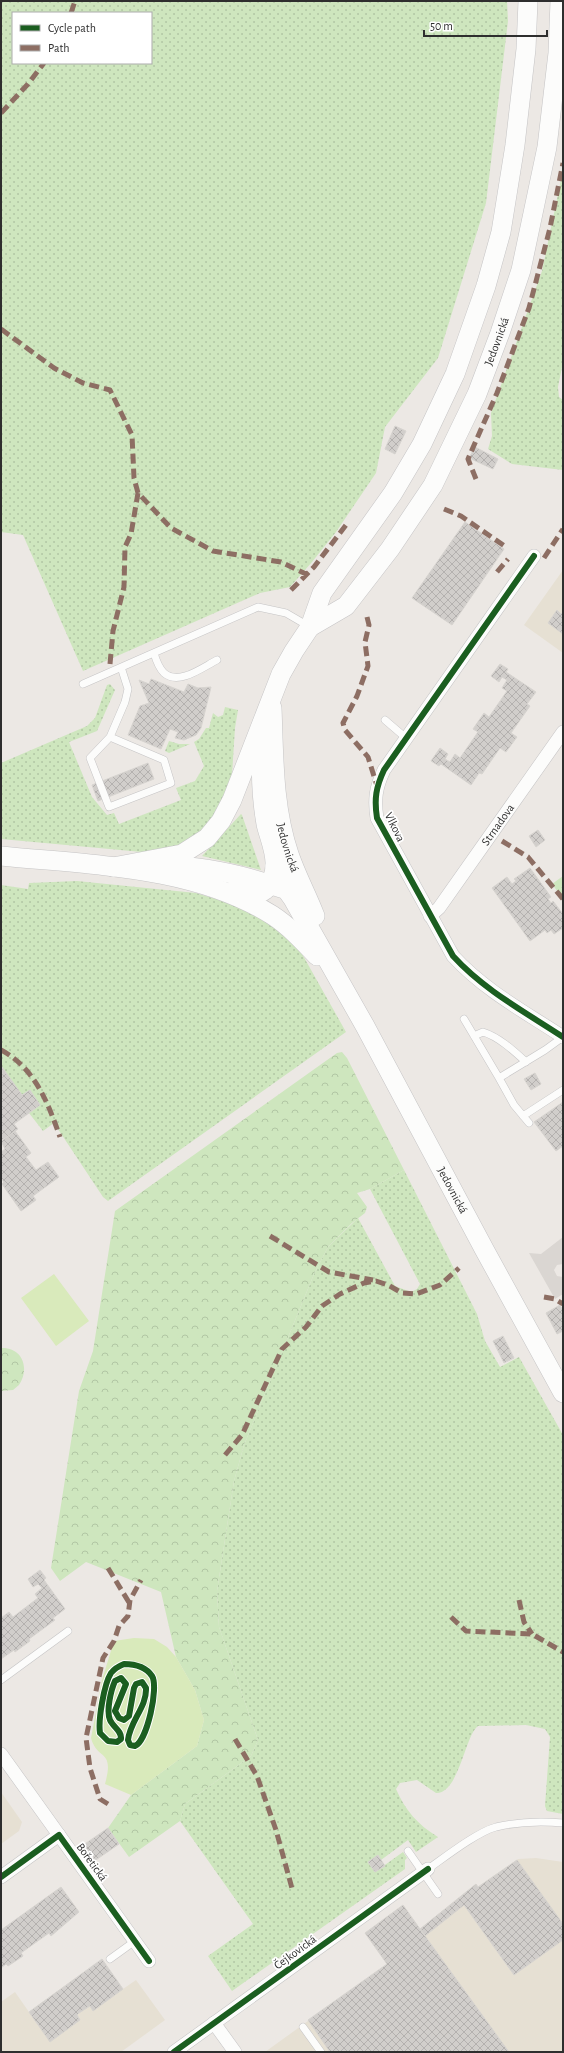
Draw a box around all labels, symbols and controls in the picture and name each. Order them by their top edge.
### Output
legend [12,12,152,64]
scale bar [424,12,547,38]
text: 50 m [430,20,453,32]
text: Cycle path [48,22,96,35]
text: Path [48,42,70,54]
street label: Jedovnická [482,315,511,367]
street label: Strnadova [479,801,517,848]
street label: Vlkova [383,810,407,844]
street label: Jedovnická [275,822,301,874]
street label: Jedovnická [435,1165,470,1216]
street label: Bořetická [74,1841,110,1884]
street label: Čejkovická [271,1932,319,1972]

